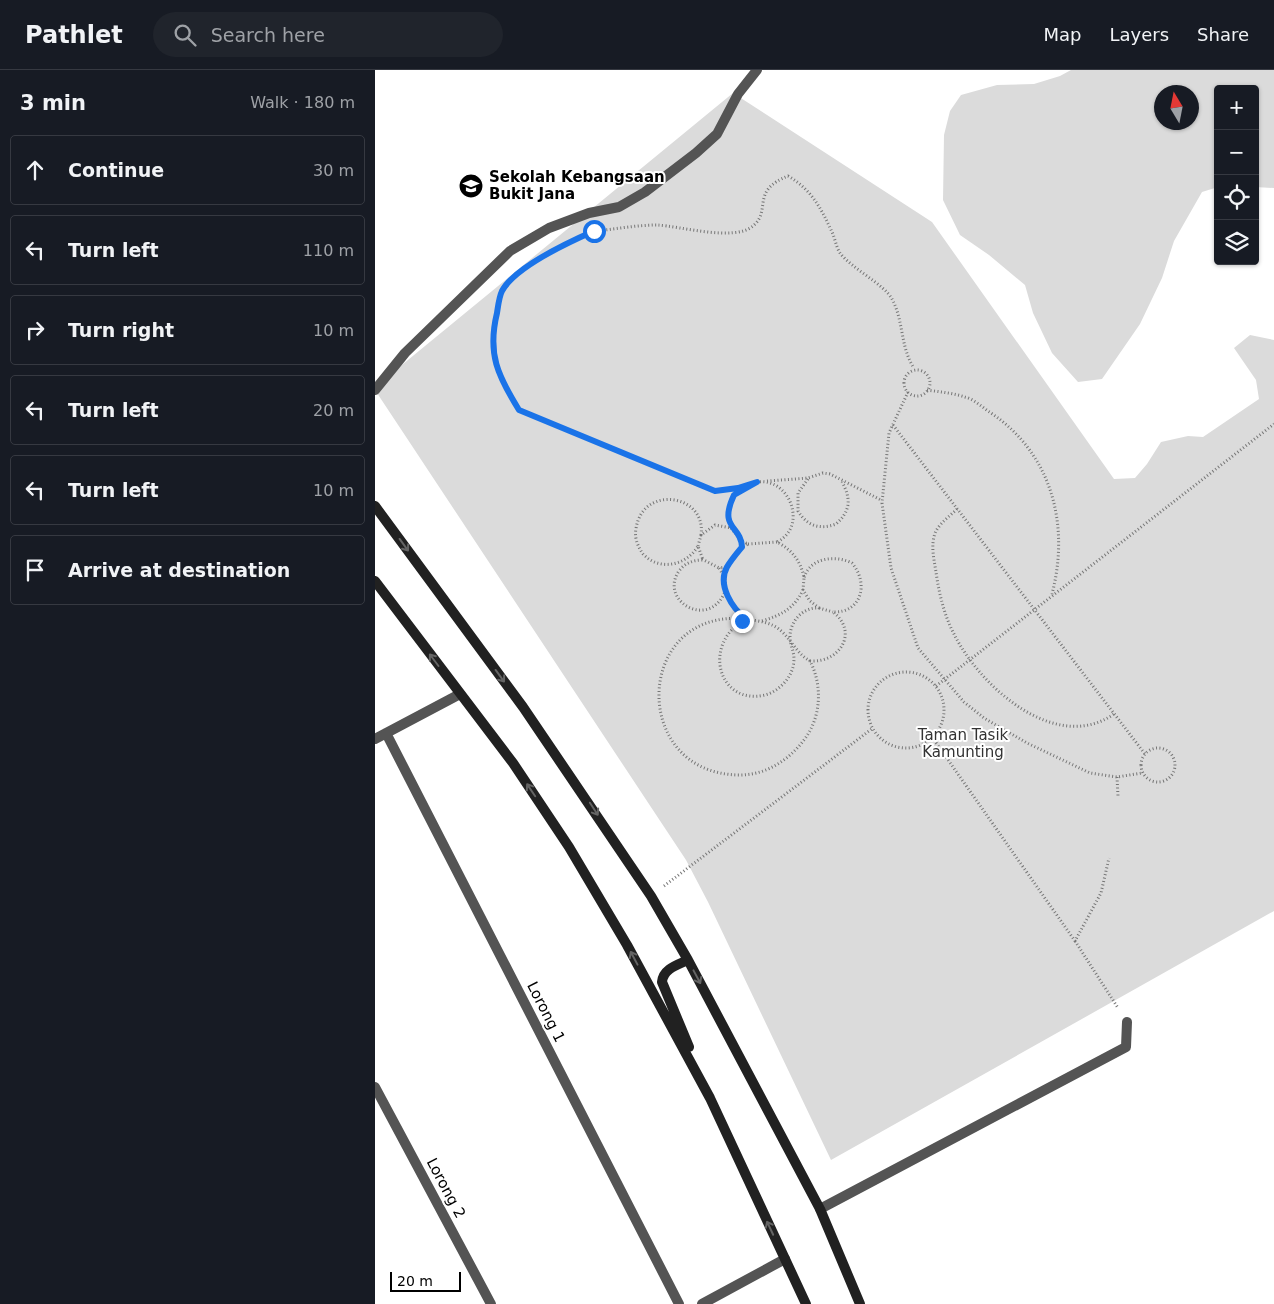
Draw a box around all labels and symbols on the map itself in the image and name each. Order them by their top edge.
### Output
north arrow [1154,85,1199,130]
place label: Sekolah Kebangsaan Bukit Jana [489,168,665,203]
school or university icon: Sekolah Kebangsaan Bukit Jana [458,173,484,199]
route start [583,220,606,243]
one-way arrow [399,538,409,552]
route end [731,610,754,633]
one-way arrow [429,653,439,667]
one-way arrow [495,669,506,682]
park label: Taman Tasik Kamunting [917,726,1009,761]
one-way arrow [526,783,536,797]
one-way arrow [589,802,599,816]
one-way arrow [629,951,639,966]
one-way arrow [693,969,702,984]
street label: Lorong 1 [523,979,569,1045]
street label: Lorong 2 [423,1155,469,1221]
one-way arrow [765,1221,775,1236]
scale bar [390,1269,461,1292]

